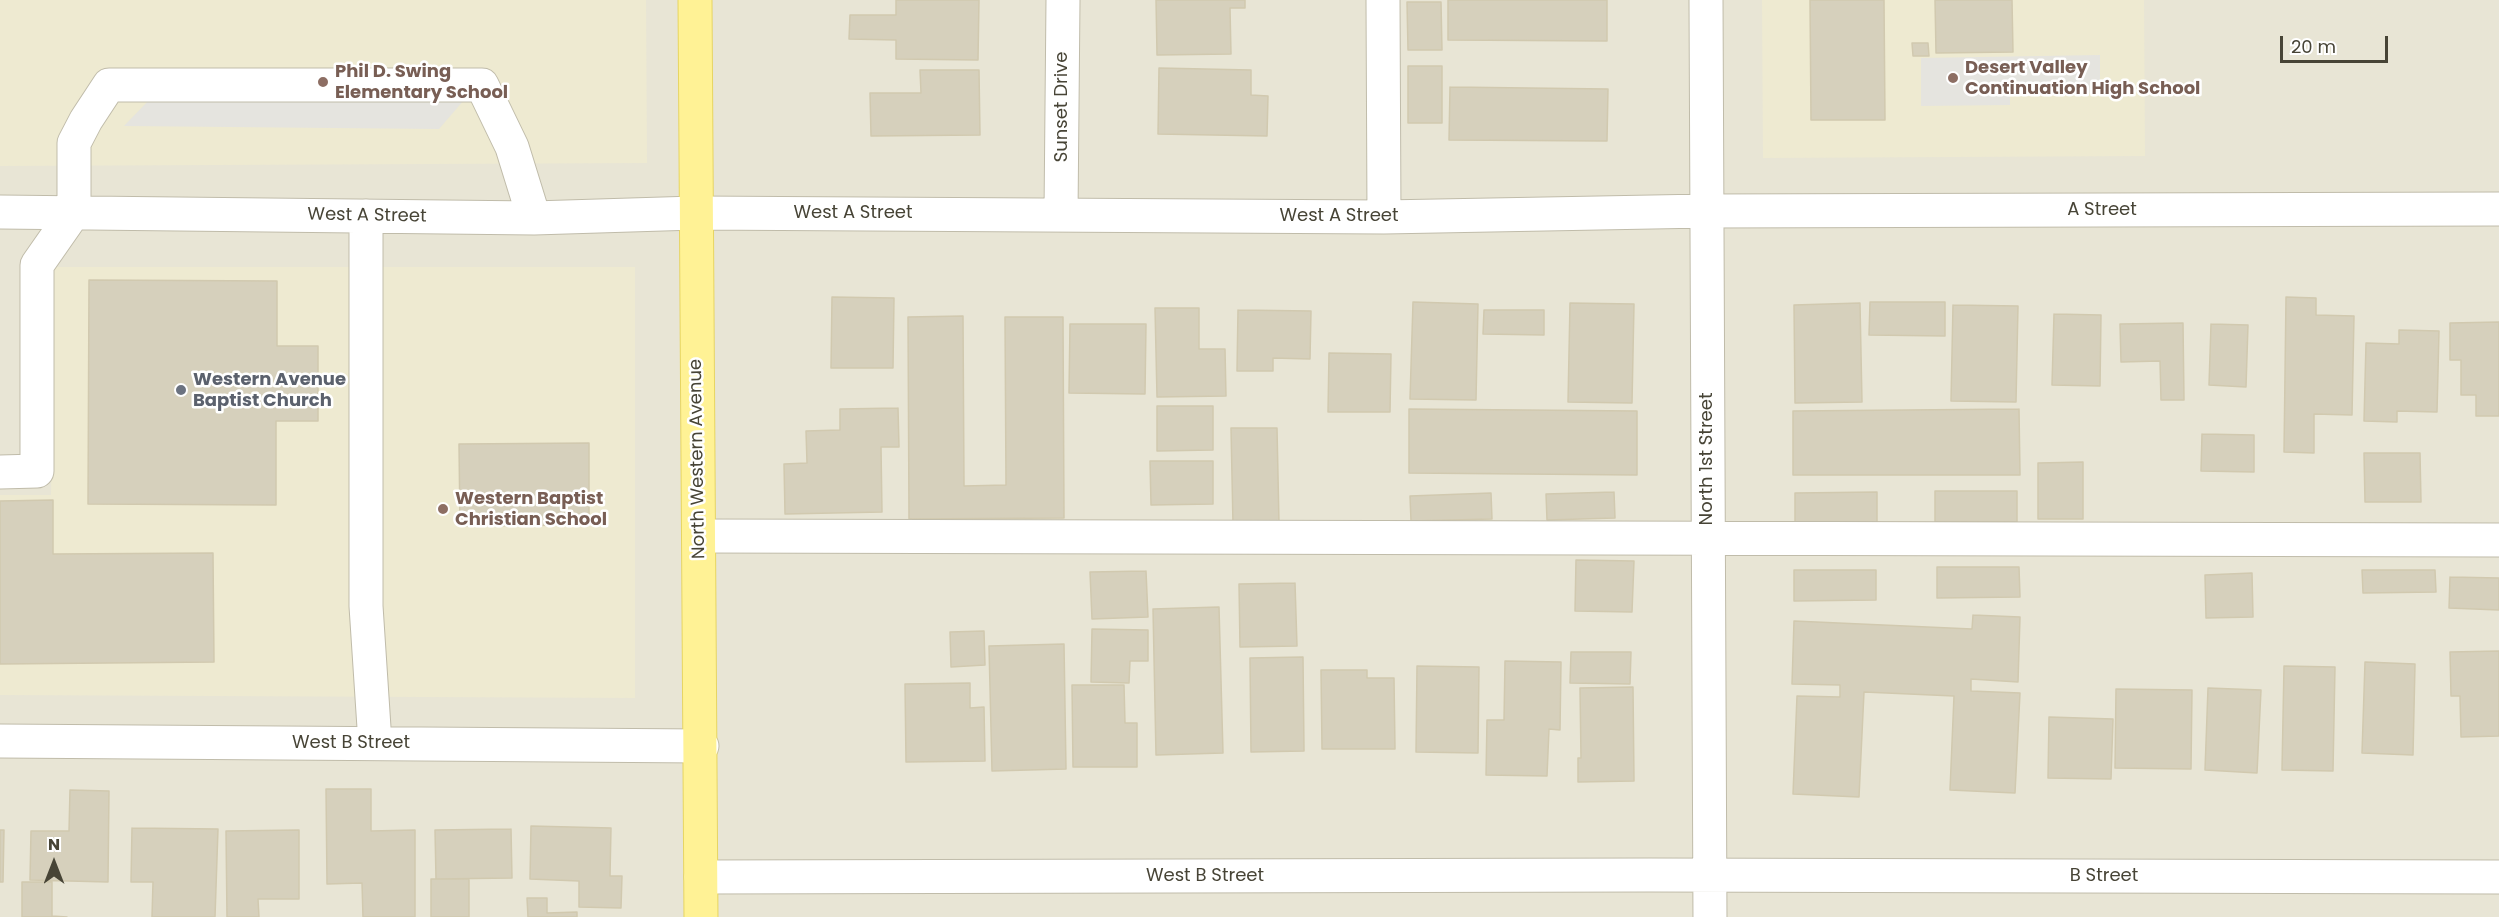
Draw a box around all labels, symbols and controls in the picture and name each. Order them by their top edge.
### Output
scale bar [2283,24,2391,62]
text: 20 m [2291,34,2336,59]
street label: Sunset Drive [1051,52,1073,162]
place label: Desert Valley Continuation High School [1965,57,2200,100]
place label: Phil D. Swing Elementary School [335,61,508,104]
marker: Desert Valley Continuation High School [1946,71,1960,85]
marker: Phil D. Swing Elementary School [316,75,330,89]
street label: A Street [2067,199,2137,221]
street label: West A Street [793,202,913,224]
street label: West A Street [307,204,427,228]
street label: West A Street [1279,205,1399,227]
street label: North Western Avenue [685,359,711,559]
place label: Western Avenue Baptist Church [193,369,346,412]
marker: Western Avenue Baptist Church [174,383,188,397]
street label: North 1st Street [1696,393,1718,525]
place label: Western Baptist Christian School [455,488,607,530]
marker: Western Baptist Christian School [436,502,450,516]
street label: West B Street [292,732,410,754]
north arrow [24,833,84,893]
text: N [48,833,60,856]
street label: West B Street [1146,865,1264,887]
street label: B Street [2070,865,2138,887]

